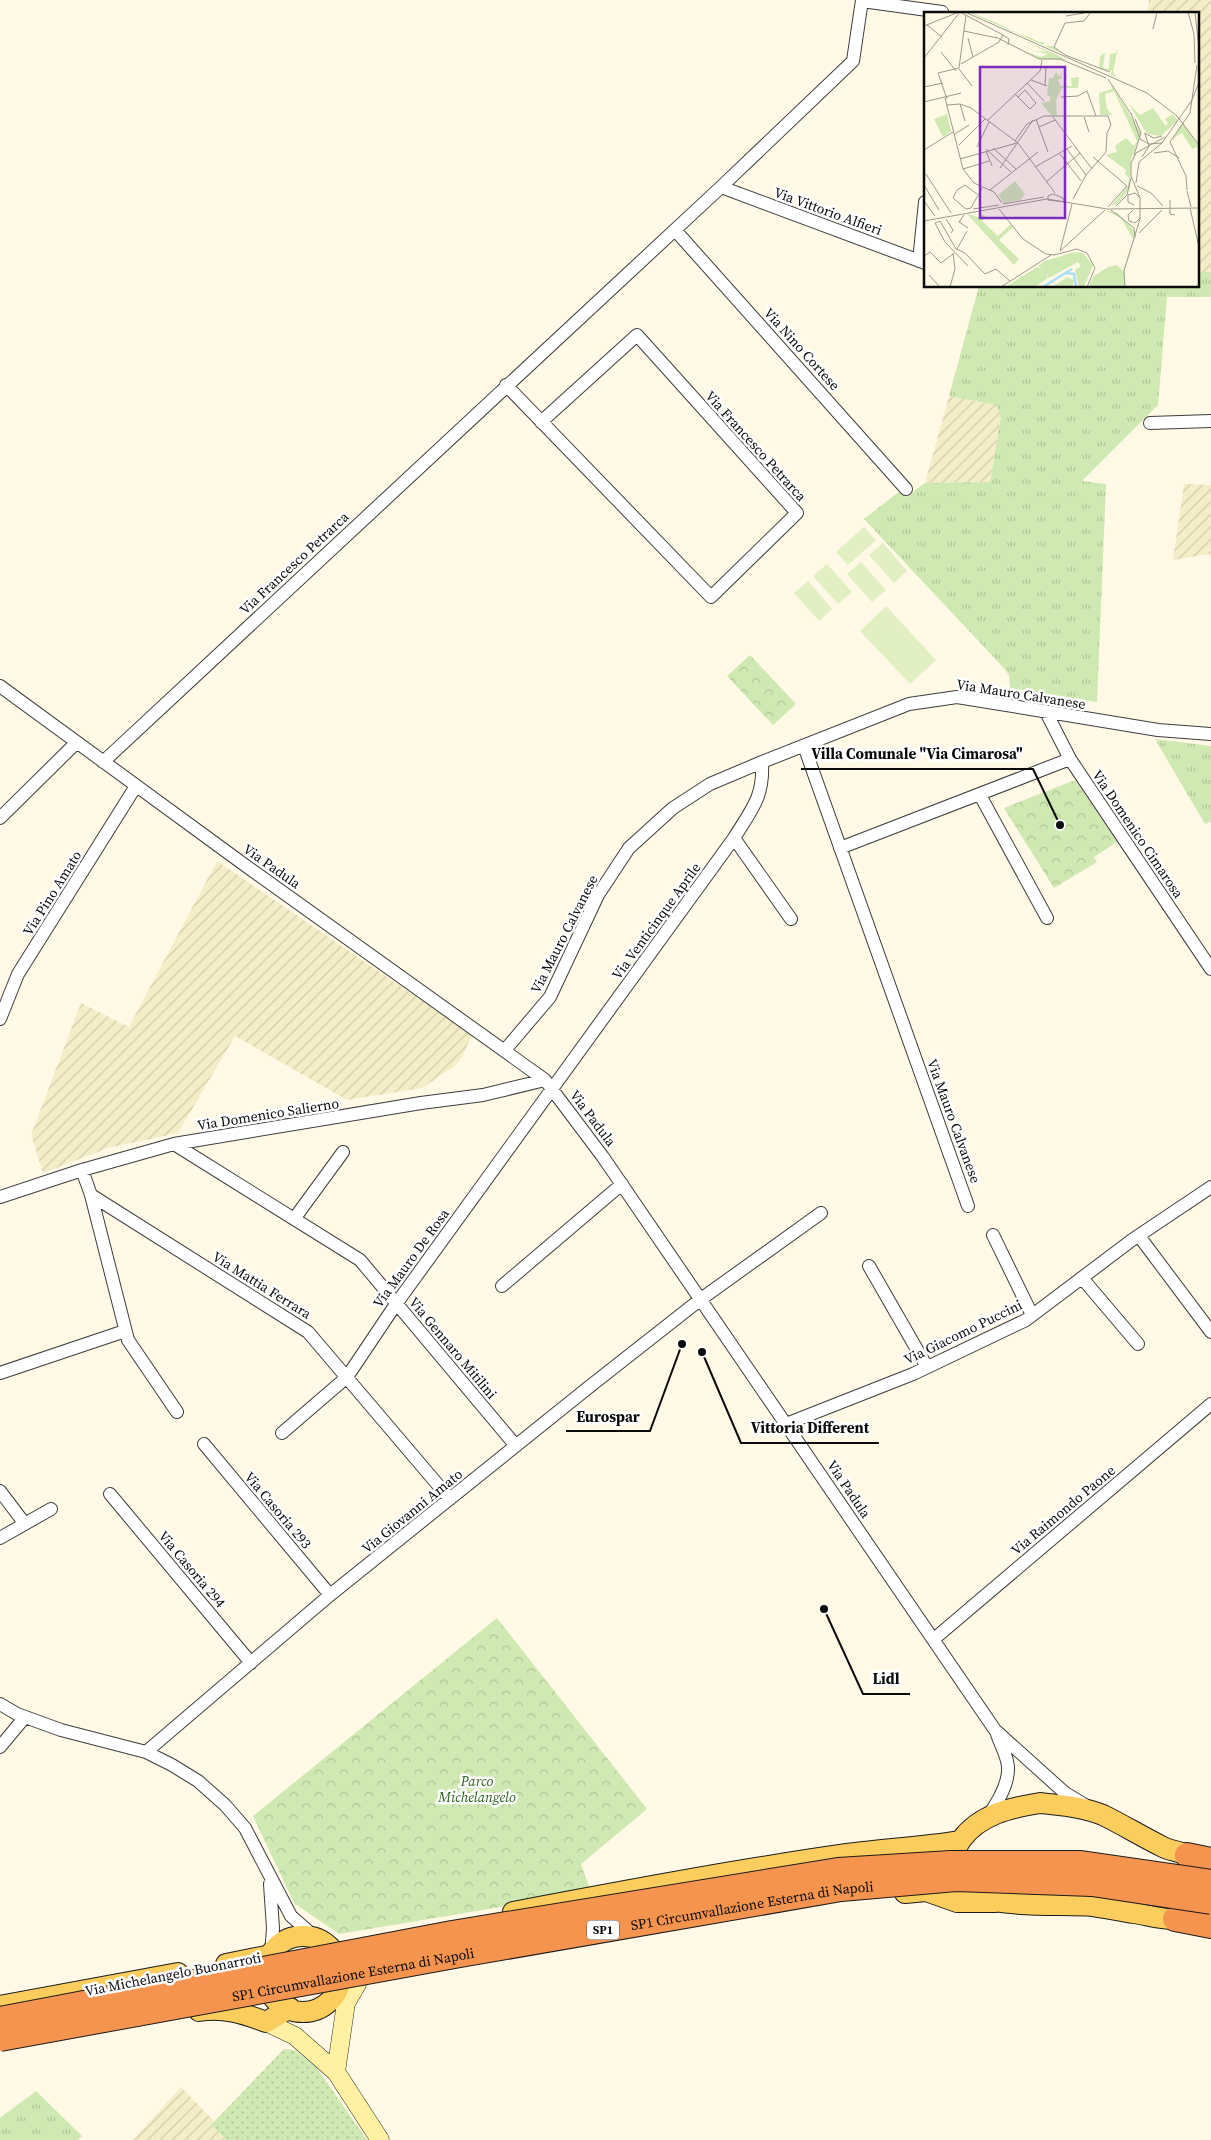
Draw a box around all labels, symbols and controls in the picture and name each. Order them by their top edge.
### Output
inset map [924,12,1198,288]
street label: Via Vittorio Alfieri [771,182,885,240]
street label: Via Nino Cortese [759,303,845,395]
street label: Via Francesco Petrarca [701,386,812,506]
street label: Via Francesco Petrarca [235,506,354,619]
street label: Via Mauro Calvanese [955,674,1087,714]
callout: Villa Comunale "Via Cimarosa" [801,739,1033,769]
text: Villa Comunale "Via Cimarosa" [811,743,1023,764]
street label: Via Domenico Cimarosa [1088,766,1189,903]
street label: Via Padula [239,839,306,894]
street label: Via Pino Amato [18,846,86,939]
street label: Via Venticinque Aprile [607,858,705,984]
street label: Via Mauro Calvanese [525,871,603,997]
street label: Via Mauro Calvanese [922,1056,986,1186]
street label: Via Padula [565,1086,621,1151]
street label: Via Domenico Salierno [196,1093,341,1135]
street label: Via Mauro De Rosa [368,1204,454,1312]
street label: Via Mattia Ferrara [209,1247,316,1324]
street label: Via Gennaro Mitilini [404,1293,502,1403]
street label: Via Giacomo Puccini [901,1295,1025,1369]
callout: Eurospar [566,1401,650,1431]
text: Eurospar [576,1406,640,1427]
callout: Vittoria Different [741,1413,879,1443]
text: Vittoria Different [751,1417,870,1438]
street label: Via Padula [822,1456,876,1523]
street label: Via Raimondo Paone [1007,1460,1119,1560]
street label: Via Giovanni Amato [357,1464,467,1558]
street label: Via Casoria 293 [240,1467,316,1553]
street label: Via Casoria 294 [154,1526,230,1612]
callout: Lidl [863,1664,910,1694]
text: Lidl [872,1668,900,1689]
park label: Parco Michelangelo [437,1771,516,1807]
street label: SP1 Circumvallazione Esterna di Napoli [629,1876,874,1935]
road number: SP1 [587,1920,619,1940]
street label: SP1 Circumvallazione Esterna di Napoli [231,1943,476,2006]
street label: Via Michelangelo Buonarroti [83,1947,263,2001]

